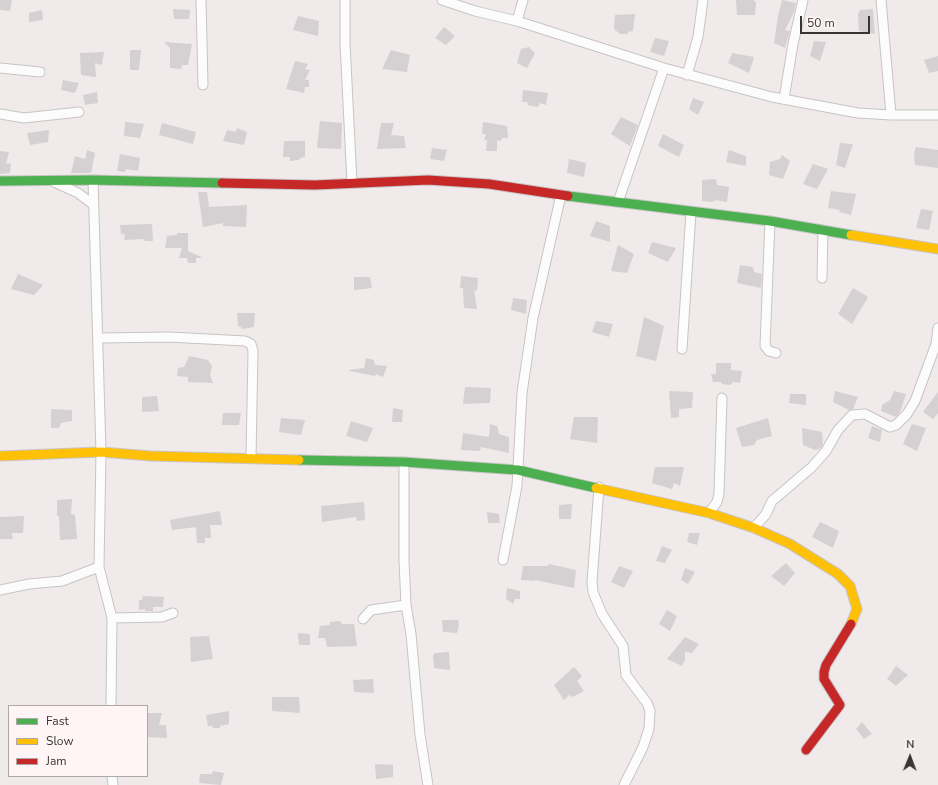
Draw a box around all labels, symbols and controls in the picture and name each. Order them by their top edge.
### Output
scale bar [802,8,872,34]
text: 50 m [807,15,835,31]
legend [8,705,148,777]
text: Fast [46,713,69,729]
text: Slow [46,733,74,749]
north arrow [890,737,930,777]
text: N [906,737,914,752]
text: Jam [46,753,67,769]

